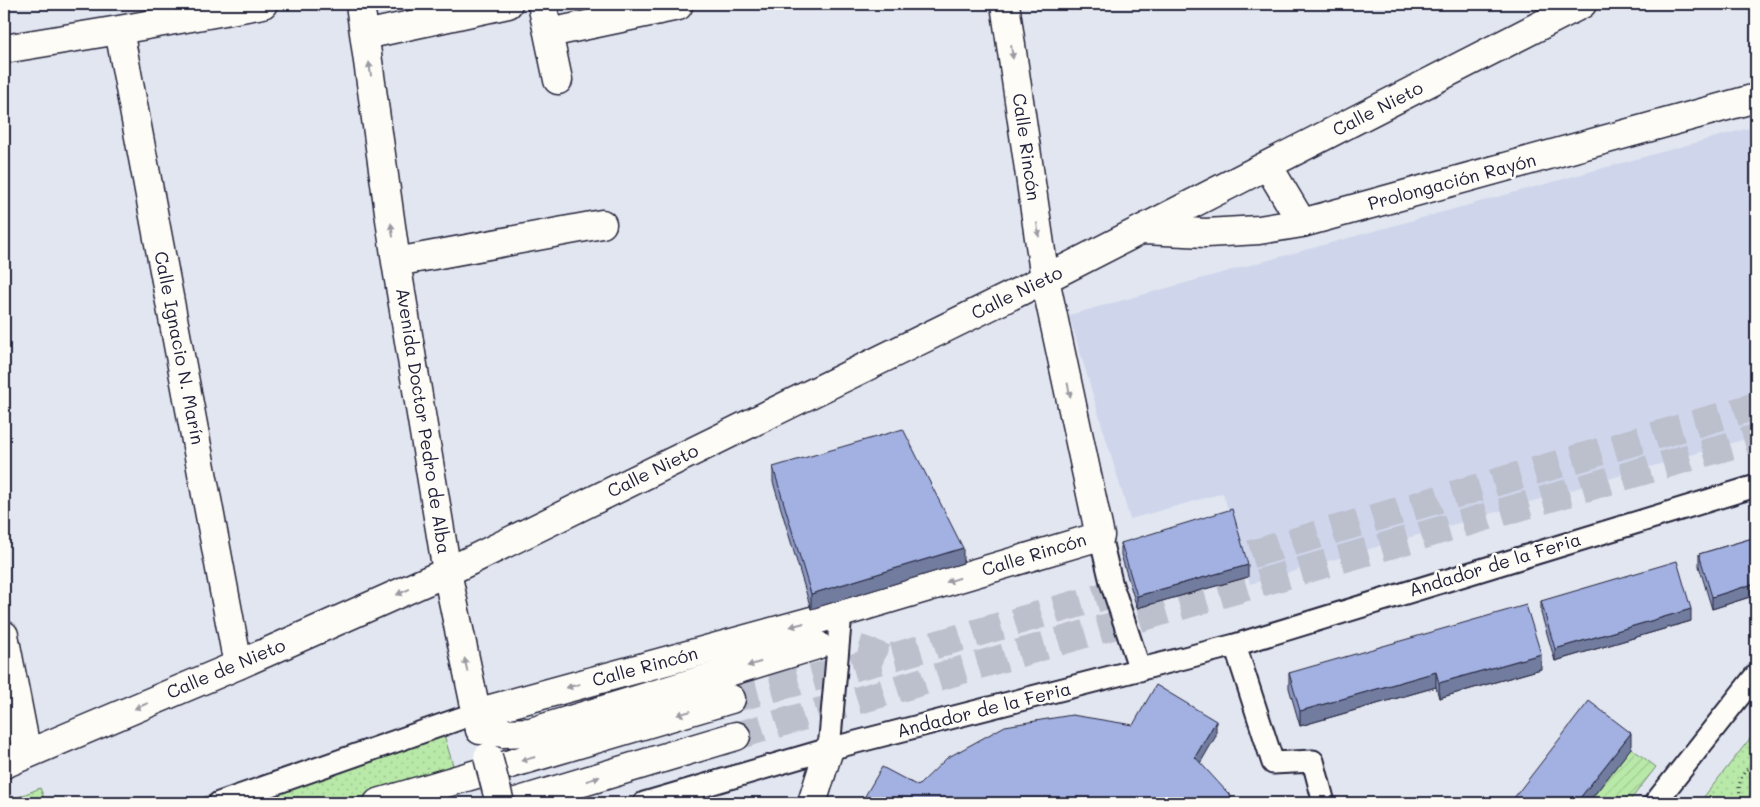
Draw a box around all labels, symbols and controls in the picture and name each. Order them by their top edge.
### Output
one-way arrow [1008,44,1016,60]
one-way arrow [366,61,374,77]
street label: Calle Nieto [1328,75,1427,141]
street label: Calle Rincón [1008,92,1046,202]
street label: Prolongación Rayón [1365,147,1538,215]
one-way arrow [388,222,396,238]
one-way arrow [1035,222,1043,238]
street label: Calle Ignacio N. Marín [149,249,211,447]
street label: Calle Nieto [967,260,1066,324]
street label: Avenida Doctor Pedro de Alba [391,286,457,556]
one-way arrow [1065,382,1073,397]
street label: Calle Nieto [603,438,702,502]
street label: Andador de la Feria [1406,526,1584,602]
street label: Calle Rincón [978,527,1089,581]
one-way arrow [945,576,960,584]
one-way arrow [396,588,410,596]
one-way arrow [789,621,804,629]
street label: Calle de Nieto [163,632,289,704]
street label: Calle Rincón [589,640,700,692]
one-way arrow [462,658,470,673]
one-way arrow [746,661,761,668]
street label: Andador de la Feria [894,676,1073,742]
one-way arrow [565,683,580,691]
one-way arrow [134,702,148,710]
one-way arrow [677,710,692,718]
one-way arrow [521,755,536,763]
one-way arrow [586,774,601,782]

